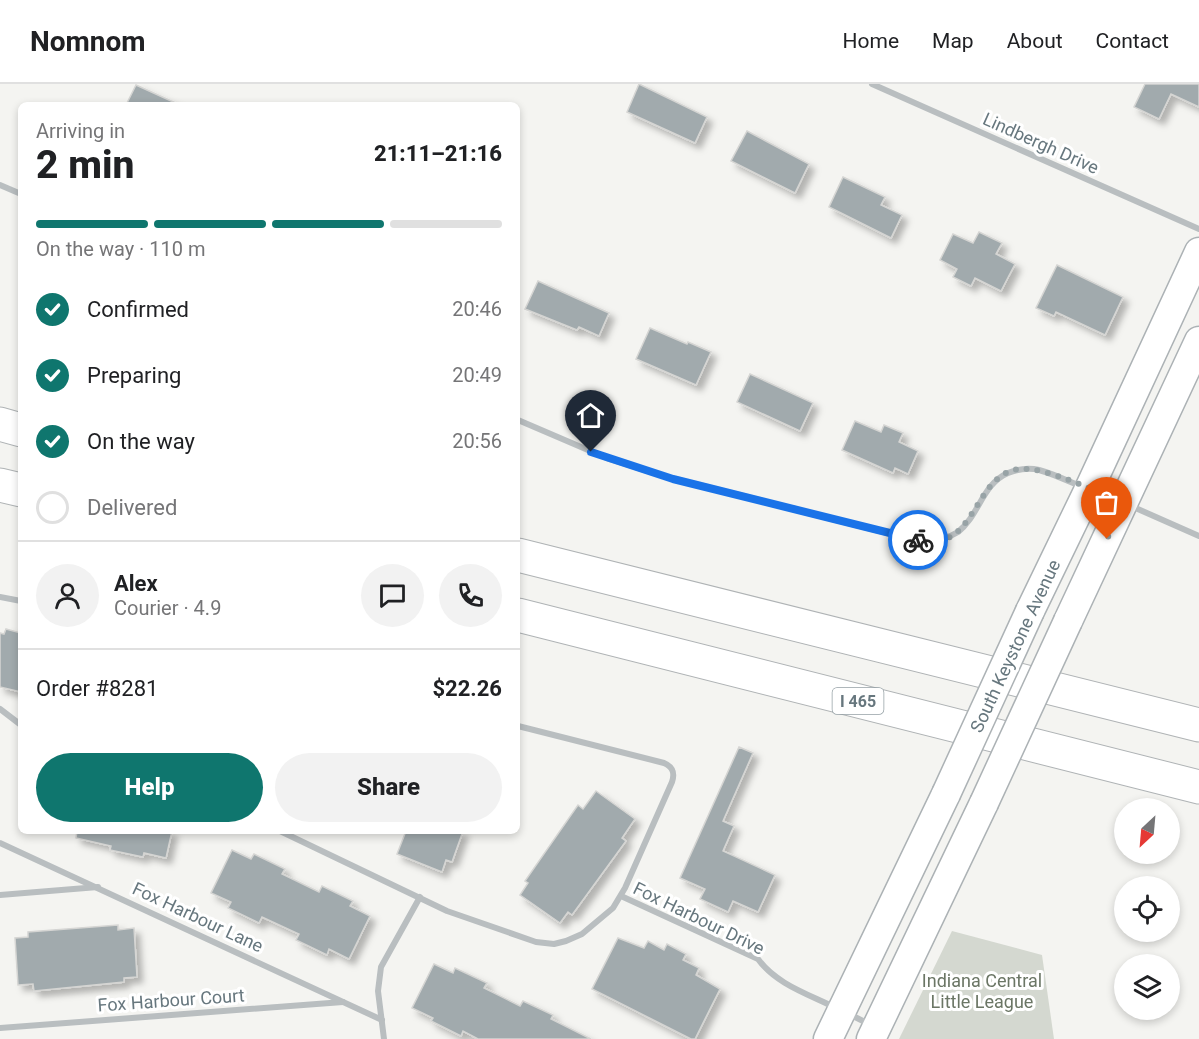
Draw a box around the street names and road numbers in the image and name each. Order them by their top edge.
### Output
street label: Lindbergh Drive [980,108,1102,178]
street label: South Keystone Avenue [966,556,1064,736]
road number: I 465 [832,688,884,714]
street label: Fox Harbour Drive [630,877,768,959]
street label: Fox Harbour Lane [129,878,267,956]
street label: Fox Harbour Court [97,984,245,1016]

